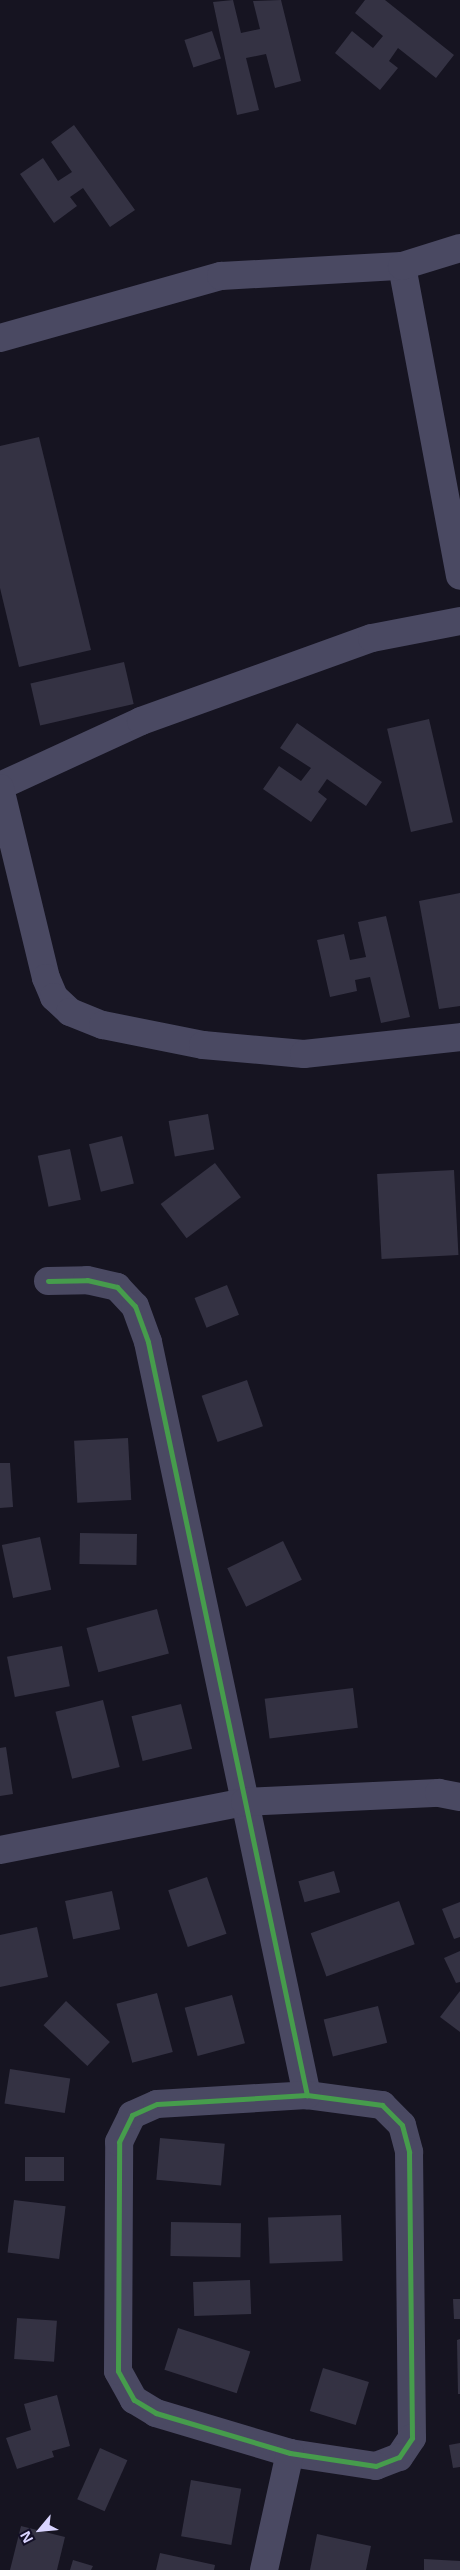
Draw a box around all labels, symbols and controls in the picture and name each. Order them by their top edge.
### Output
north arrow [15,2505,65,2555]
text: N [15,2528,37,2547]

